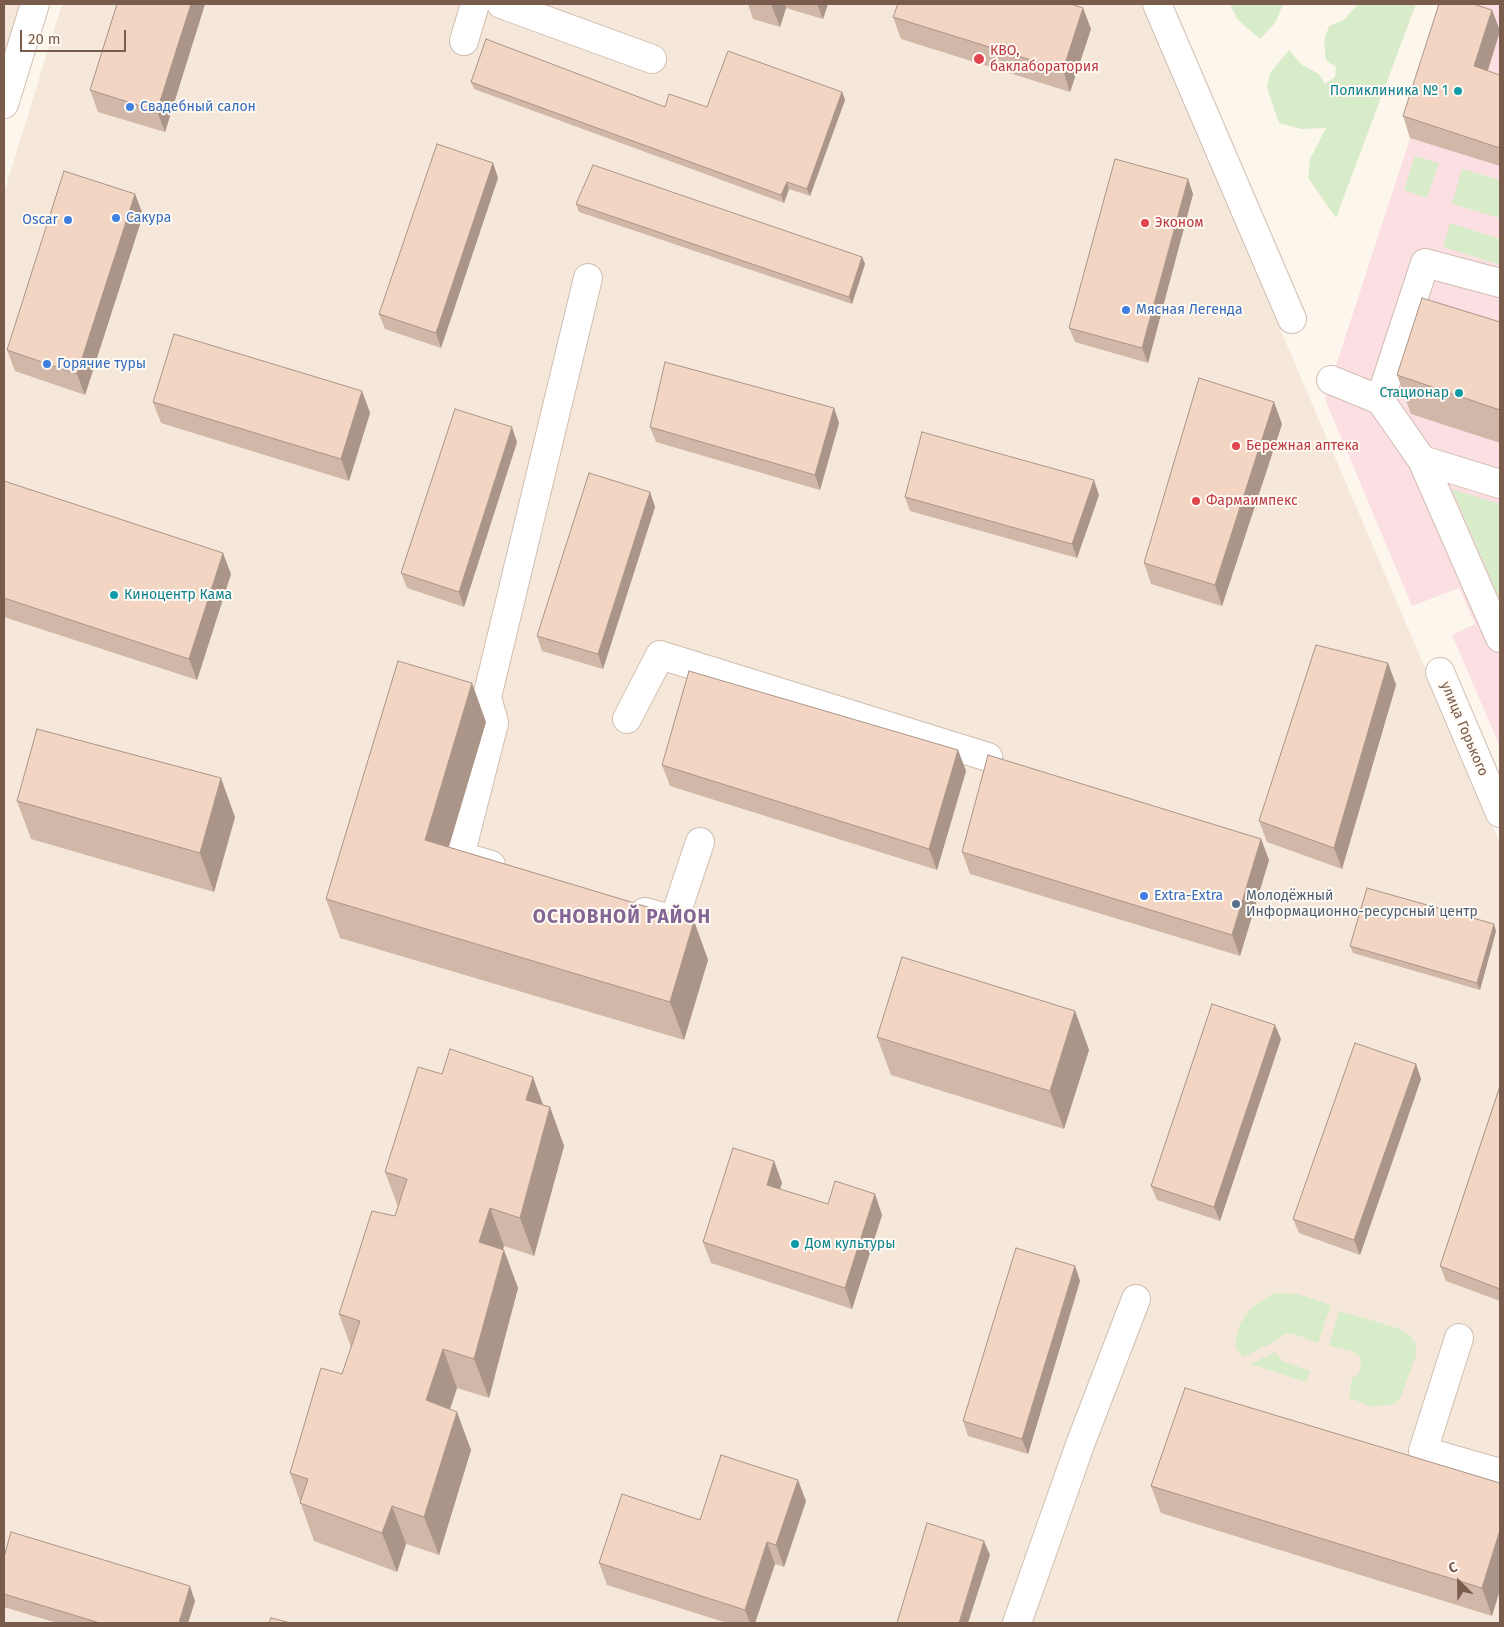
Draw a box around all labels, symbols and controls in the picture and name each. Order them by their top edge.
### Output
scale bar [22,20,129,52]
text: 20 m [28,30,61,48]
place label: КВО, баклаборатория [990,43,1099,75]
marker: КВО, баклаборатория [972,52,986,66]
place label: Поликлиника № 1 [1330,83,1448,99]
marker: Поликлиника № 1 [1452,85,1464,97]
place label: Свадебный салон [140,99,256,115]
marker: Свадебный салон [124,101,136,113]
place label: Сакура [126,210,171,226]
place label: Oscar [22,212,58,228]
marker: Сакура [110,212,122,224]
marker: Oscar [62,214,74,226]
place label: Эконом [1155,215,1204,231]
marker: Эконом [1139,217,1151,229]
place label: Мясная Легенда [1136,302,1243,318]
marker: Мясная Легенда [1120,304,1132,316]
place label: Горячие туры [57,356,146,372]
marker: Горячие туры [41,358,53,370]
place label: Стационар [1379,385,1449,401]
marker: Стационар [1453,387,1465,399]
place label: Бережная аптека [1246,438,1359,454]
marker: Бережная аптека [1230,440,1242,452]
place label: Фармаимпекс [1206,493,1298,509]
marker: Фармаимпекс [1190,495,1202,507]
place label: Киноцентр Кама [124,587,232,603]
marker: Киноцентр Кама [108,589,120,601]
street label: улица Горького [1436,679,1492,779]
place label: Extra-Extra [1154,888,1223,904]
place label: Молодёжный Информационно-ресурсный центр [1246,888,1478,920]
marker: Extra-Extra [1138,890,1150,902]
marker: Молодёжный Информационно-ресурсный центр [1230,898,1242,910]
district label: ОСНОВНОЙ РАЙОН [531,907,713,929]
place label: Дом культуры [805,1236,895,1252]
marker: Дом культуры [789,1238,801,1250]
north arrow [1434,1557,1484,1607]
text: С [1446,1558,1460,1577]

